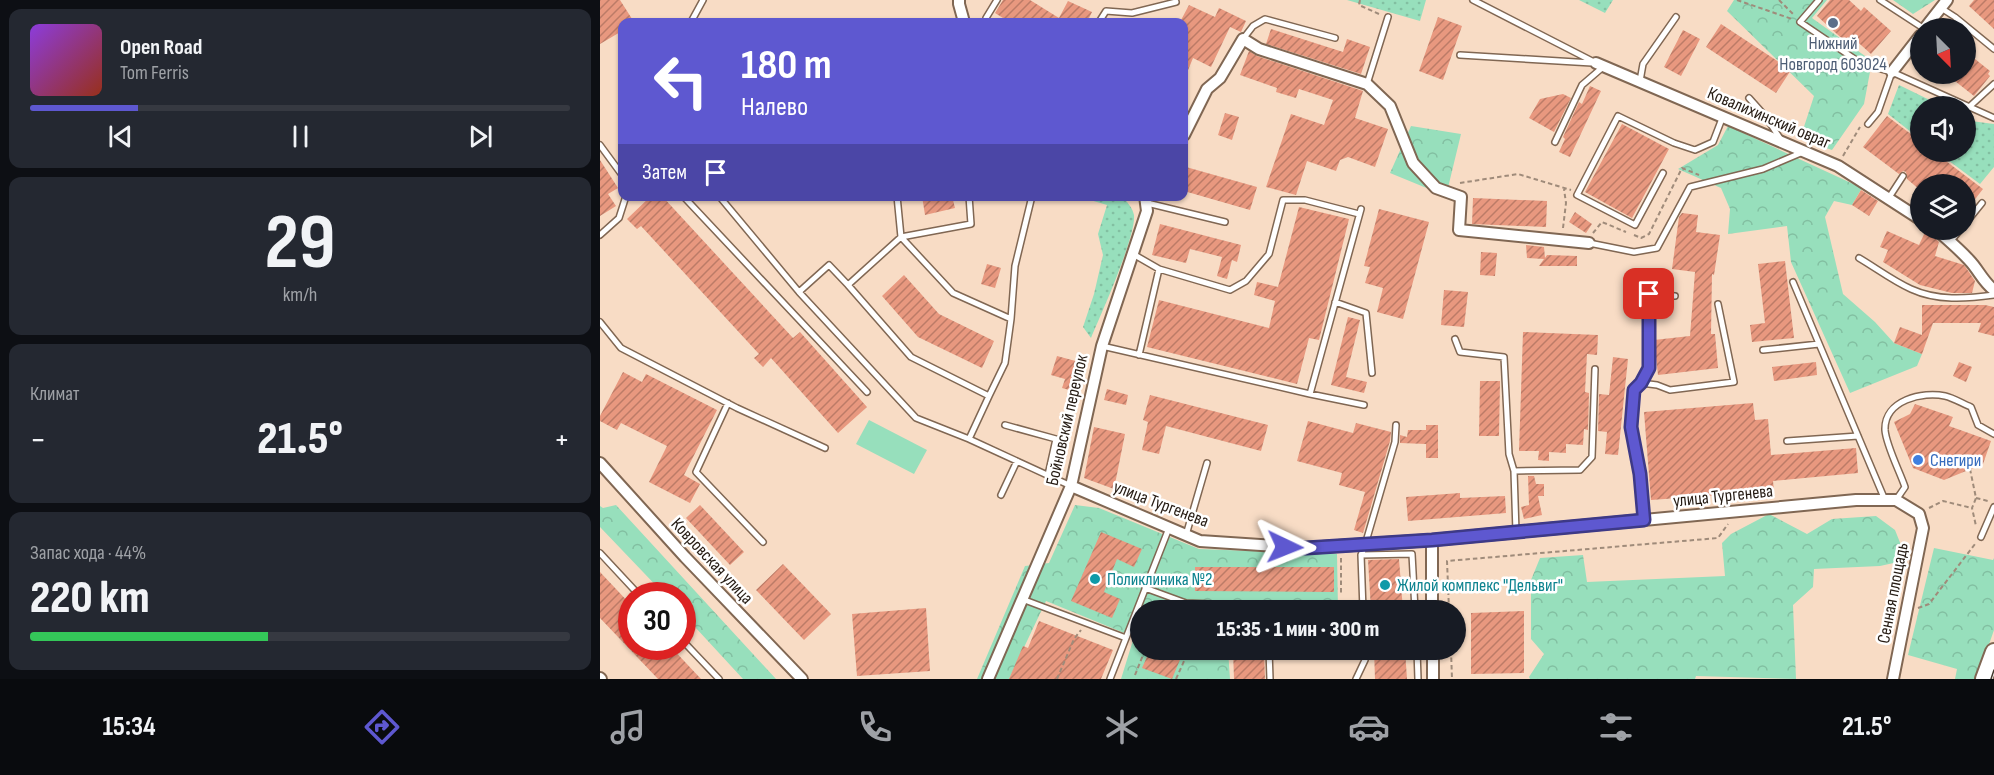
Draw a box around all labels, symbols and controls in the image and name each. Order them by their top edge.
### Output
marker: Нижний Новгород 603024 [1826,16,1840,30]
north arrow [1910,18,1976,84]
map controls [1910,18,1976,240]
place label: Нижний Новгород 603024 [1779,33,1887,75]
text: Open Road [120,34,202,61]
text: 180 m [741,40,832,91]
icon: left [642,42,720,120]
text: Tom Ferris [120,61,189,85]
street label: Ковалихинский овраг [1704,83,1834,154]
text: Налево [741,91,808,123]
button: sound [1910,96,1976,162]
icon: previous [104,120,137,153]
icon: pause [284,120,317,153]
icon: next [464,120,497,153]
icon: arrive [699,156,732,189]
text: Затем [642,159,687,186]
button: layers [1910,174,1976,240]
text: 29 [264,197,336,290]
pin [1623,268,1674,319]
icon: arrive [1632,277,1665,310]
text: km/h [283,283,317,307]
street label: Бойновский переулок [1042,352,1092,488]
text: Климат [30,382,80,406]
text: 21.5° [257,412,343,467]
text: − [30,420,46,460]
text: + [554,420,570,460]
place label: Снегири [1930,450,1981,471]
marker: Снегири [1911,453,1925,467]
street label: улица Тургенева [1110,476,1212,532]
street label: улица Тургенева [1672,480,1774,512]
street label: Ковровская улица [667,513,757,609]
position arrow [1253,515,1317,579]
text: Запас хода · 44% [30,541,146,565]
street label: Сенная площадь [1873,541,1913,645]
place label: Поликлиника №2 [1107,569,1212,590]
text: 220 km [30,571,150,626]
marker: Поликлиника №2 [1088,572,1102,586]
place label: Жилой комплекс "Дельвиг" [1397,575,1563,596]
marker: Жилой комплекс "Дельвиг" [1378,578,1392,592]
speed limit sign: 30 [618,582,696,660]
text: 15:35 · 1 мин · 300 m [1217,616,1379,643]
icon: directions [361,706,403,748]
icon: music [607,706,649,748]
icon: phone [854,706,896,748]
icon: climate [1101,706,1143,748]
icon: car [1348,706,1390,748]
icon: filters [1595,706,1637,748]
text: 15:34 [102,711,156,743]
text: 21.5° [1842,711,1891,743]

